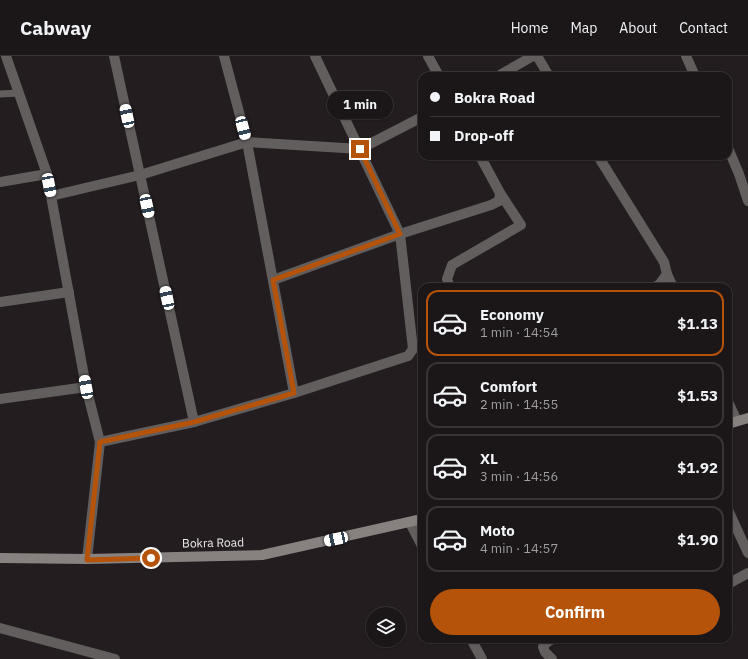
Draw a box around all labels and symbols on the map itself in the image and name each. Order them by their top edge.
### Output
callout: 1 min [327,91,393,119]
car [119,103,135,129]
car [234,115,252,141]
route end [351,140,369,158]
car [41,172,57,198]
car [139,193,155,219]
car [159,285,175,311]
car [78,374,94,400]
car [323,531,349,547]
street label: Bokra Road [182,534,244,551]
route start [142,549,160,567]

